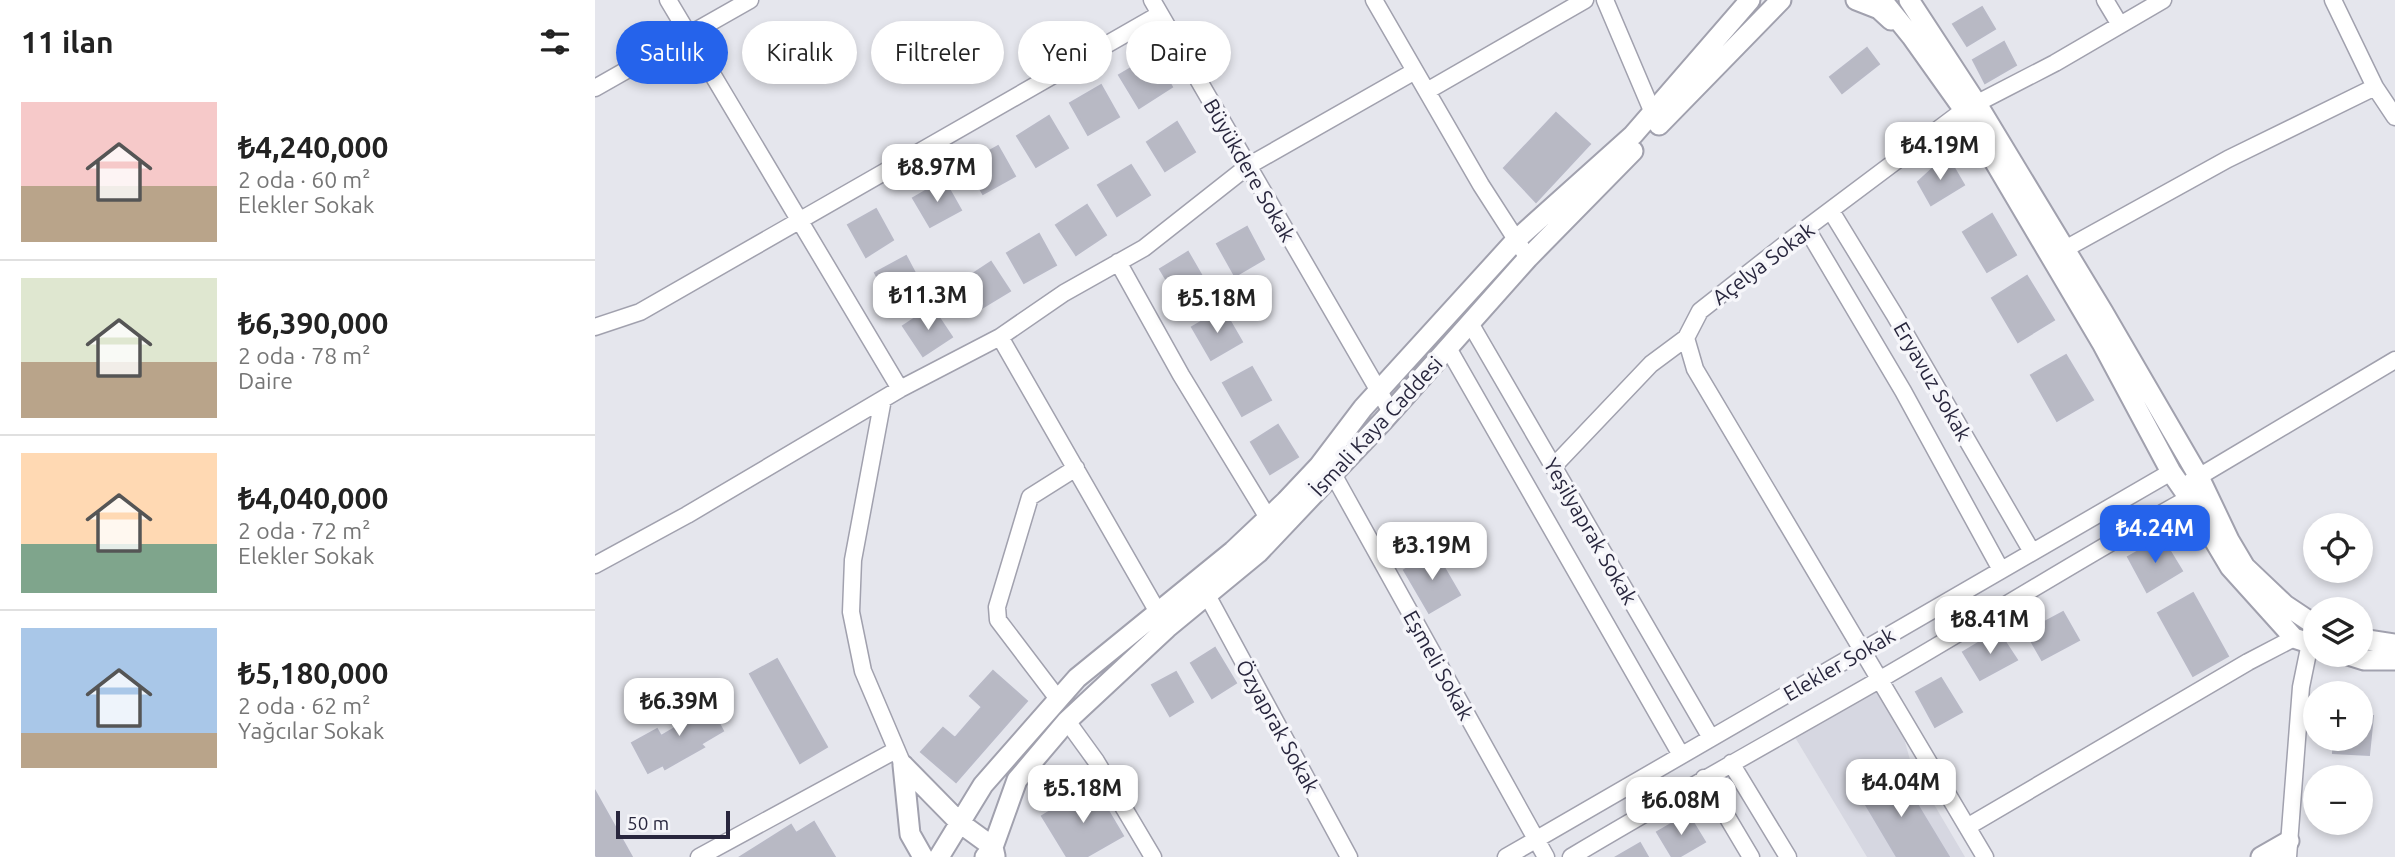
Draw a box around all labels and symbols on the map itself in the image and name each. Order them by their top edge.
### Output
street label: Büyükdere Sokak [1199,94,1301,246]
pin: ₺4.19M [1883,122,1997,182]
pin: ₺8.97M [880,144,994,204]
street label: Açelya Sokak [1707,217,1819,309]
pin: ₺11.3M [871,272,985,332]
pin: ₺5.18M [1160,276,1274,335]
street label: Eryavuz Sokak [1889,317,1977,445]
street label: İsmali Kaya Caddesi [1305,351,1447,501]
street label: Yeşilyaprak Sokak [1539,453,1643,609]
pin: ₺4.24M [2098,505,2212,565]
pin: ₺3.19M [1375,522,1489,582]
pin: ₺8.41M [1933,596,2047,656]
street label: Eşmeli Sokak [1399,606,1479,724]
street label: Elekler Sokak [1779,622,1899,706]
street label: Özyaprak Sokak [1231,655,1325,797]
pin: ₺6.39M [622,678,736,738]
pin: ₺4.04M [1844,760,1958,819]
pin: ₺5.18M [1026,766,1140,825]
pin: ₺6.08M [1624,778,1738,837]
scale bar [616,808,730,840]

